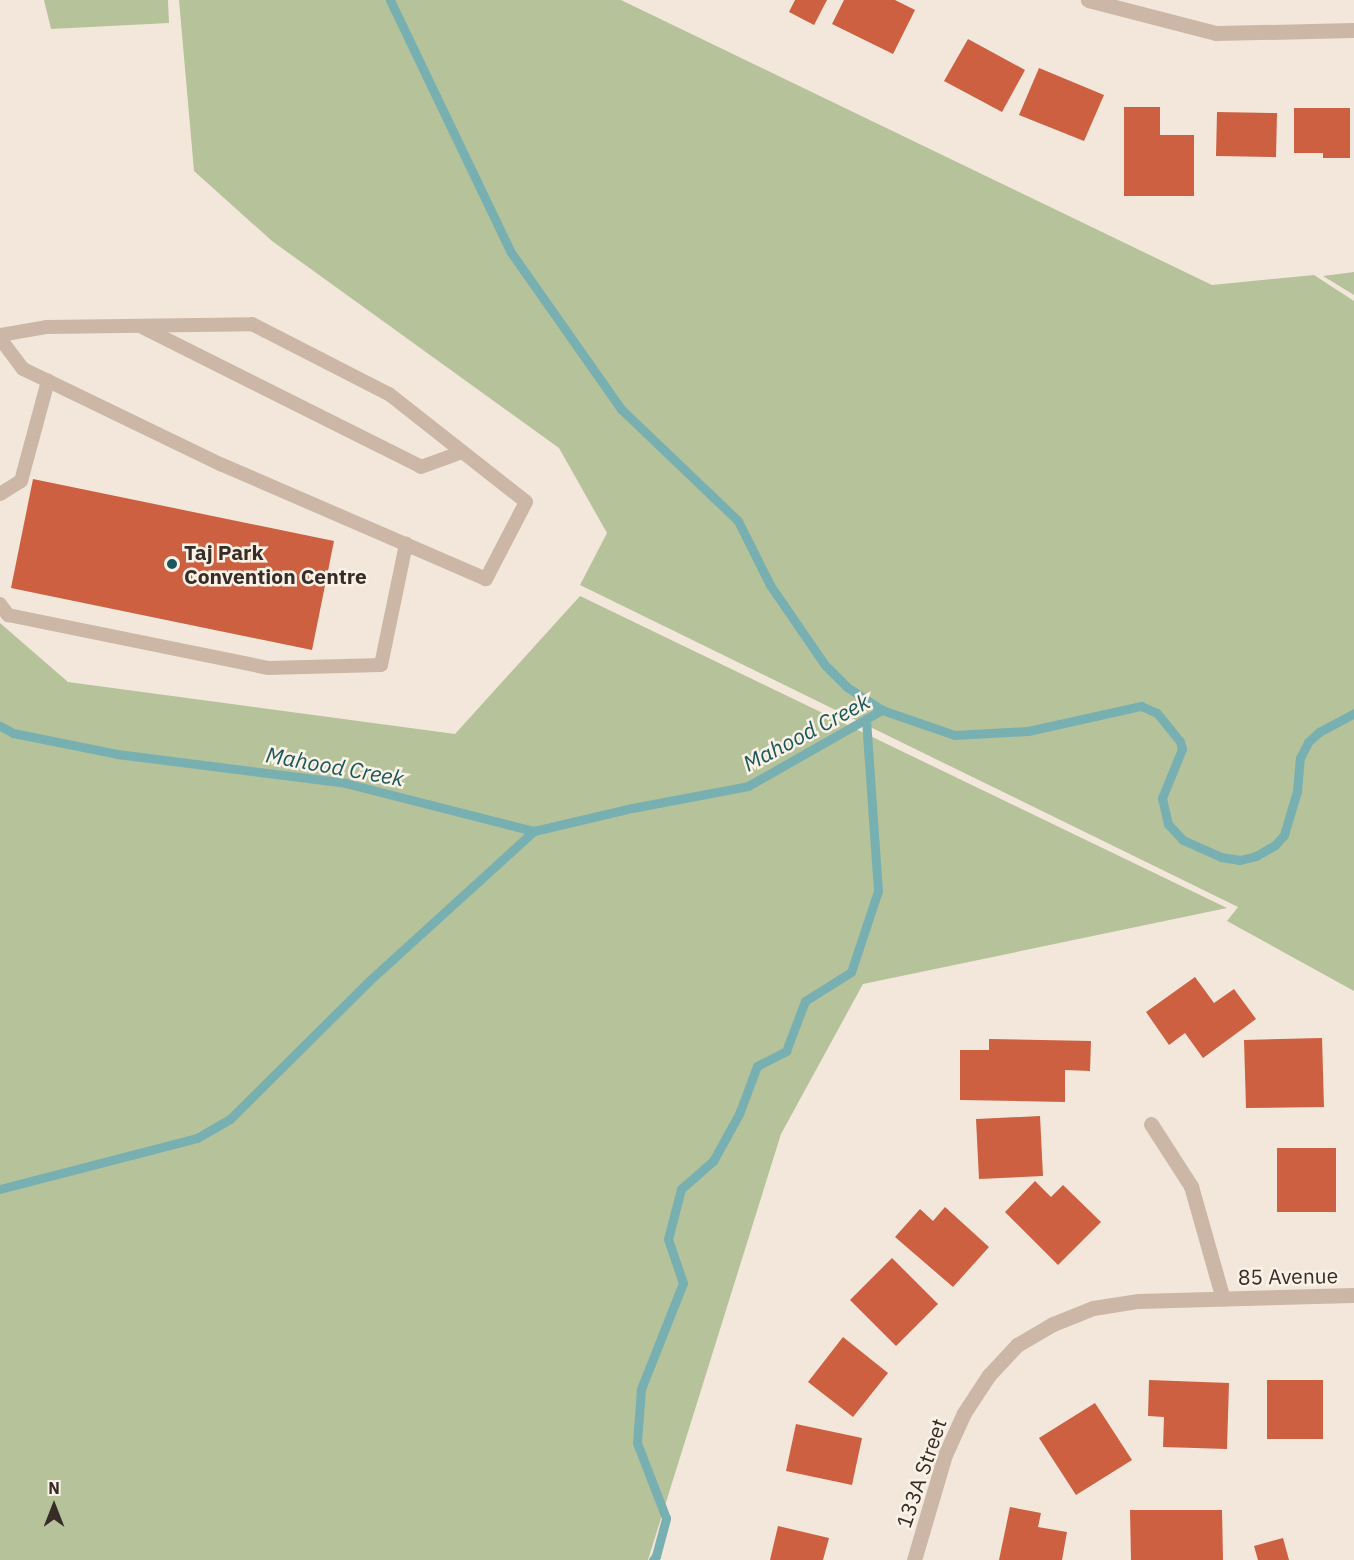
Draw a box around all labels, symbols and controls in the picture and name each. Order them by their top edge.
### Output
place label: Taj Park Convention Centre [184,539,367,589]
marker: Taj Park Convention Centre [165,557,179,571]
water label: Mahood Creek [738,688,874,776]
water label: Mahood Creek [264,741,406,791]
street label: 85 Avenue [1238,1263,1338,1289]
street label: 133A Street [891,1415,951,1531]
north arrow [24,1476,84,1536]
text: N [48,1478,60,1498]

